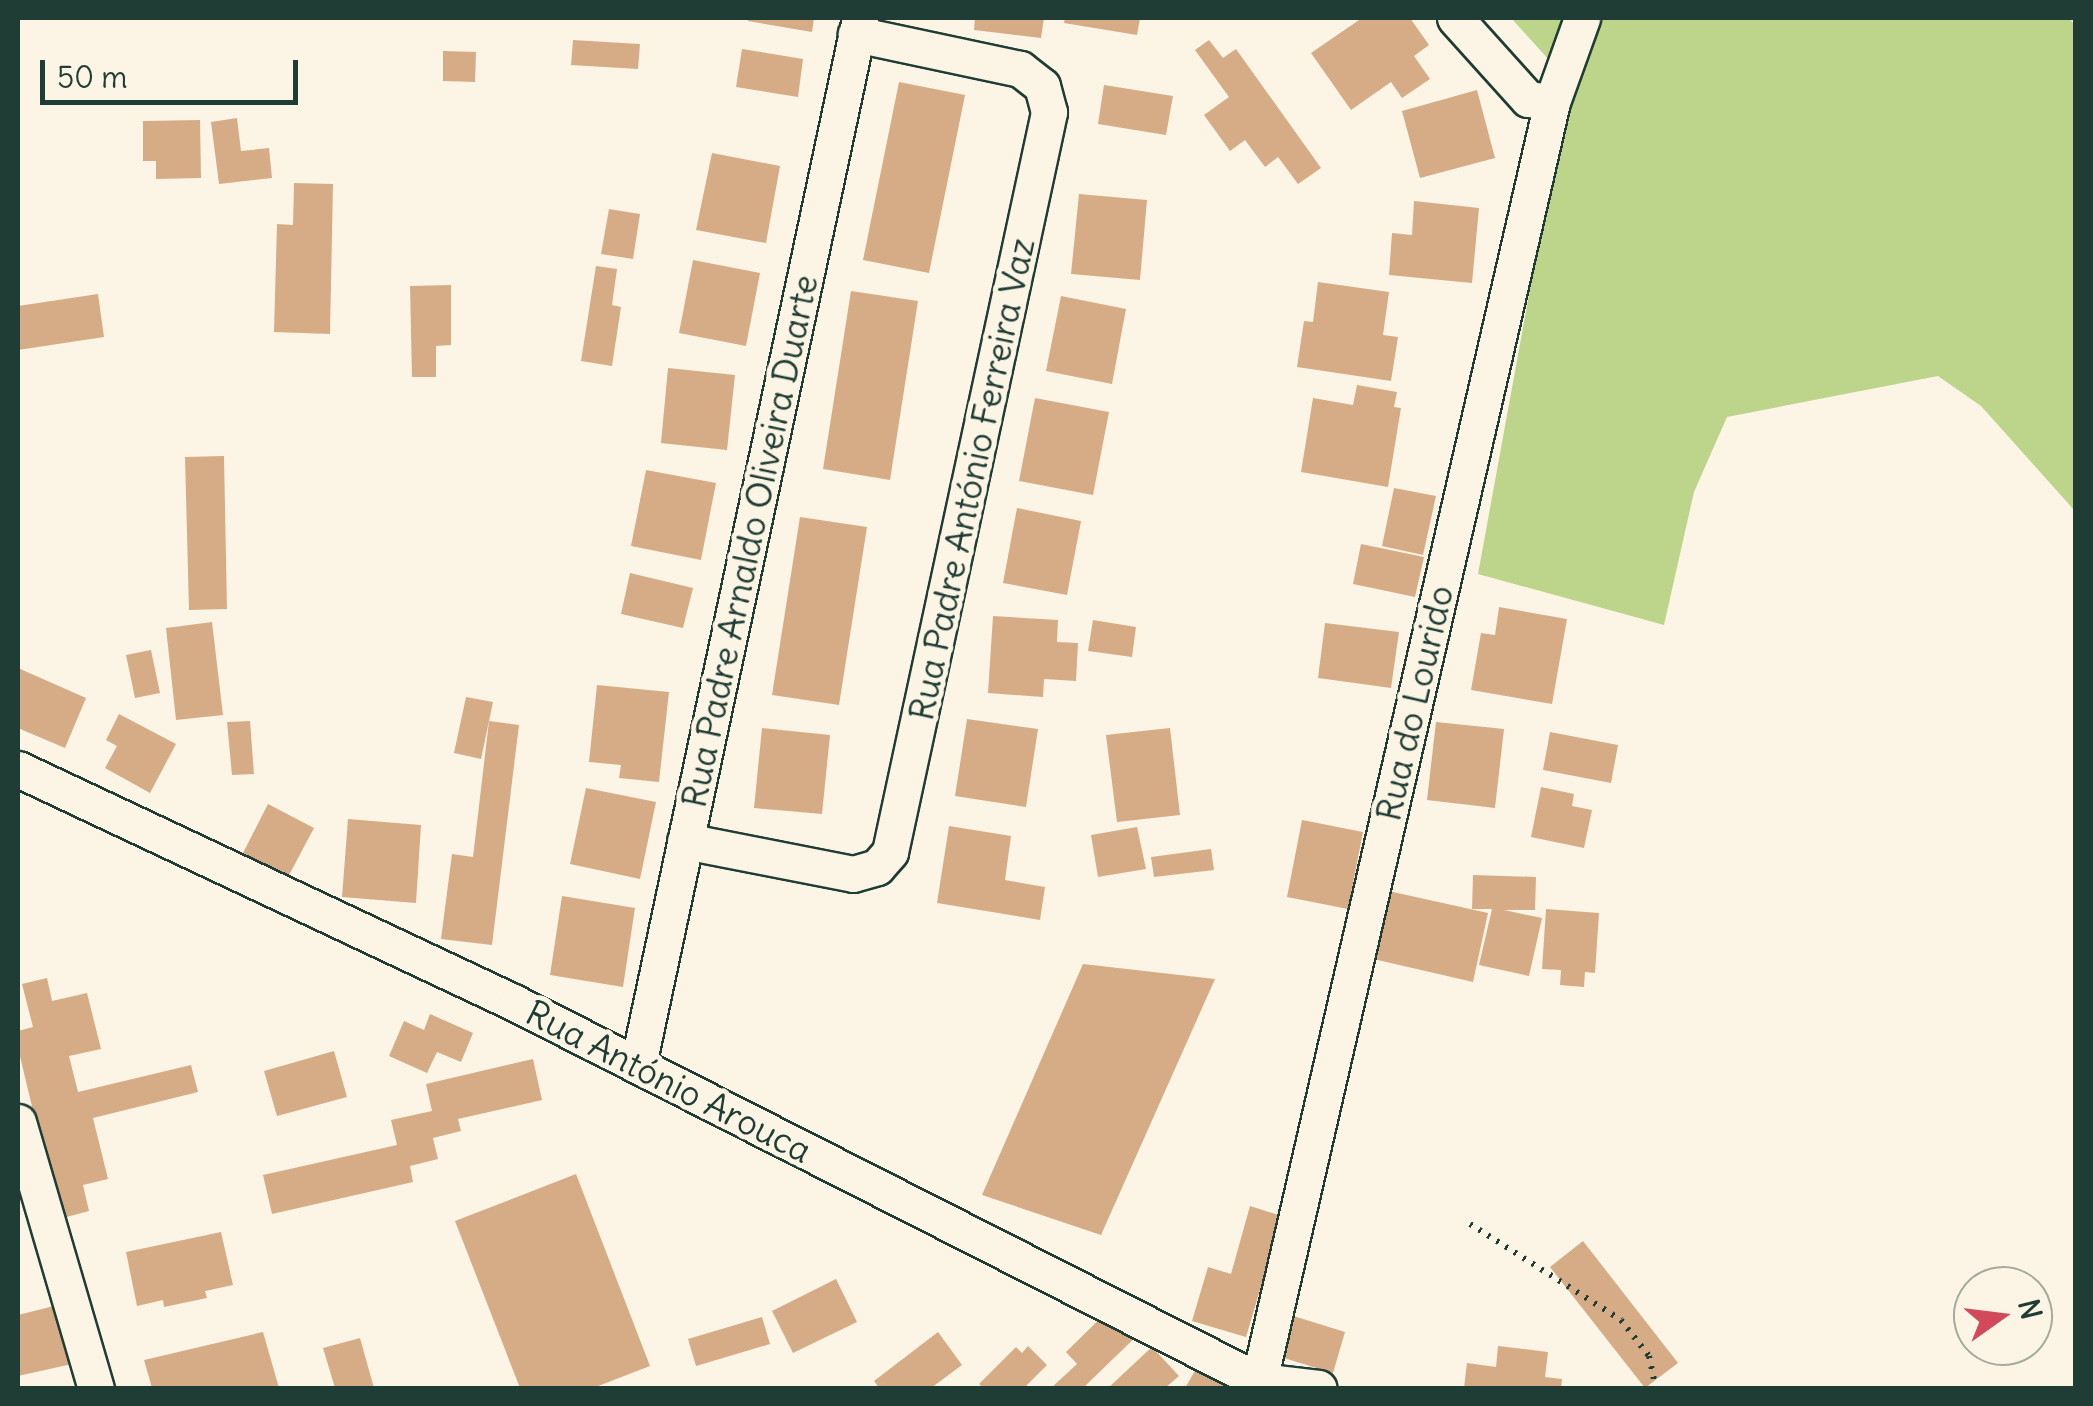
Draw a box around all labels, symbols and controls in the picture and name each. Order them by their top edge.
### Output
scale bar [45,40,302,102]
text: 50 m [57,58,127,96]
street label: Rua Padre António Ferreira Vaz [899,234,1043,724]
street label: Rua Padre Arnaldo Oliveira Duarte [672,271,826,811]
street label: Rua do Lourido [1367,581,1461,825]
street label: Rua António Arouca [519,991,819,1171]
north arrow [1953,1266,2053,1366]
text: N [2010,1295,2050,1323]

